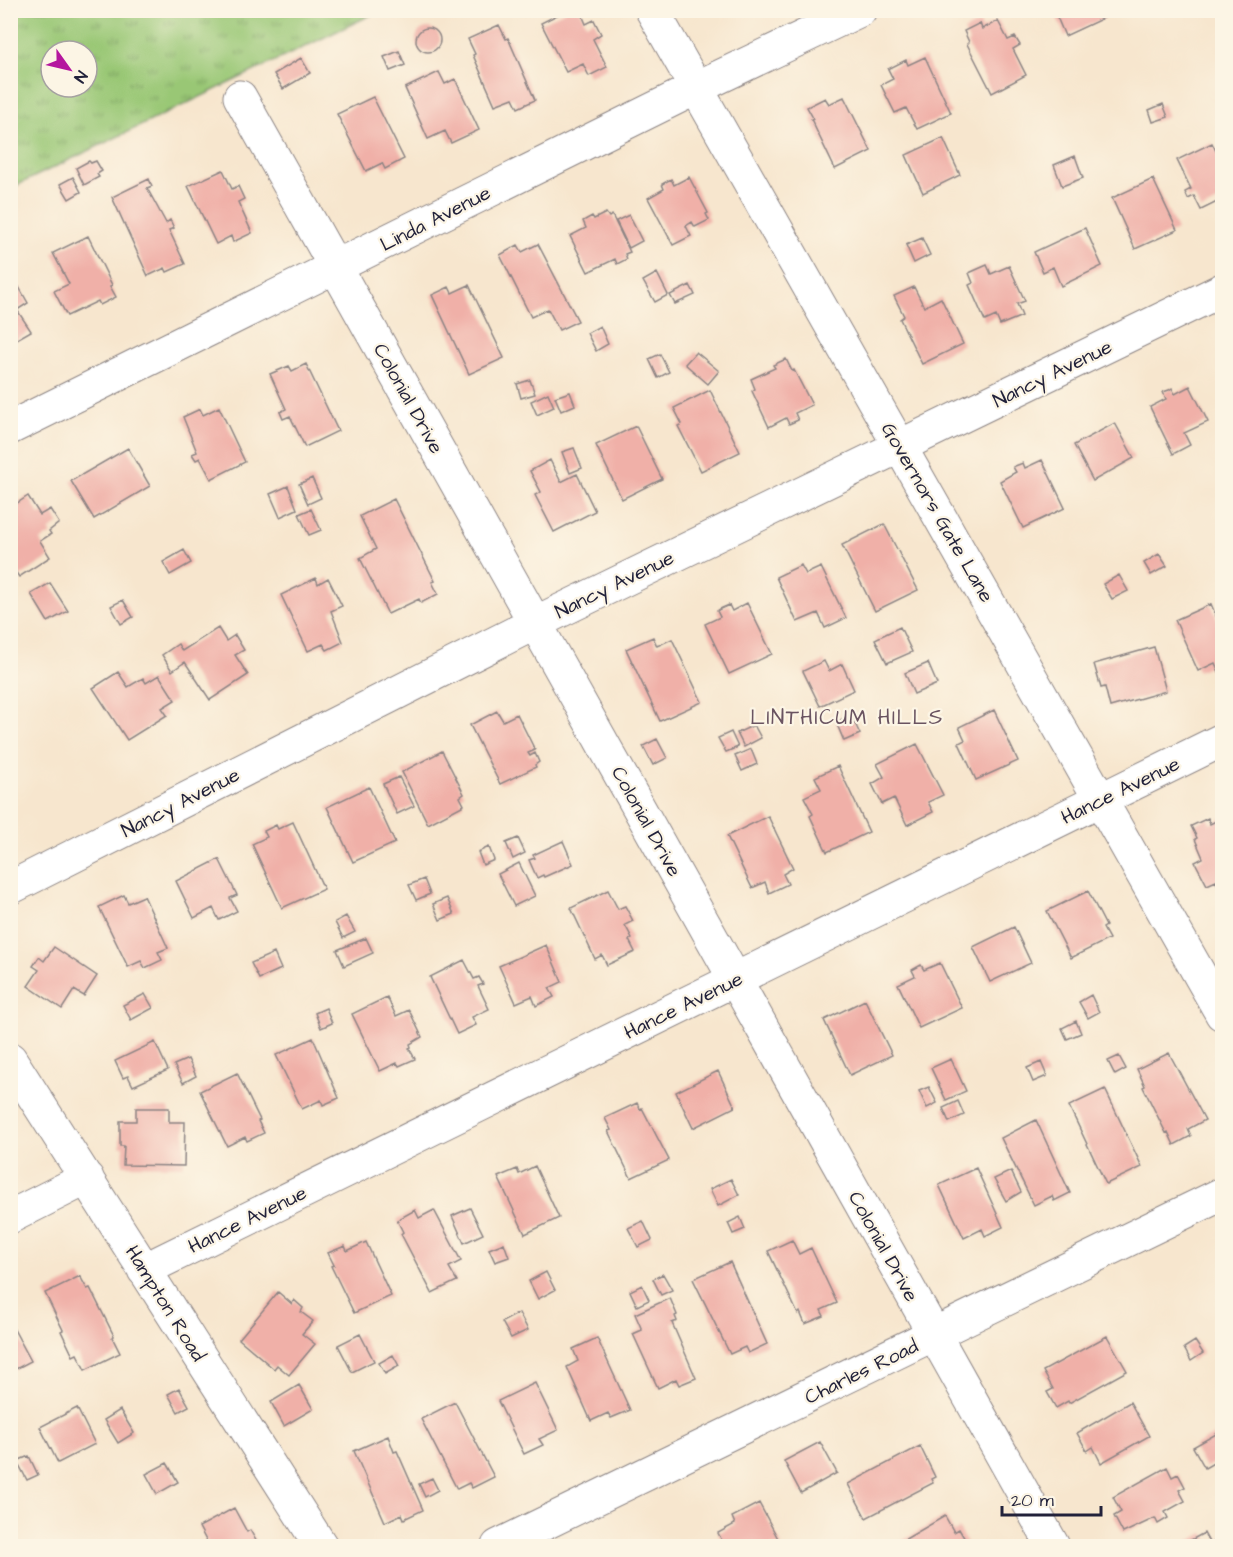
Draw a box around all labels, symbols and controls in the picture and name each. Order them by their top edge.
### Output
north arrow [39,39,99,99]
text: N [69,67,93,87]
street label: Linda Avenue [376,179,496,259]
street label: Nancy Avenue [988,333,1117,416]
street label: Colonial Drive [366,338,450,459]
street label: Governors Gate Lane [874,417,1000,608]
street label: Nancy Avenue [550,544,679,627]
district label: LINTHICUM HILLS [750,703,944,732]
street label: Hance Avenue [1056,750,1185,832]
street label: Nancy Avenue [116,761,245,846]
street label: Colonial Drive [604,761,688,882]
street label: Hance Avenue [619,965,748,1047]
street label: Hance Avenue [183,1179,312,1261]
street label: Colonial Drive [841,1186,925,1307]
street label: Hampton Road [118,1240,212,1367]
street label: Charles Road [800,1332,923,1411]
scale bar [1002,1479,1101,1517]
text: 20 m [1011,1488,1054,1513]

